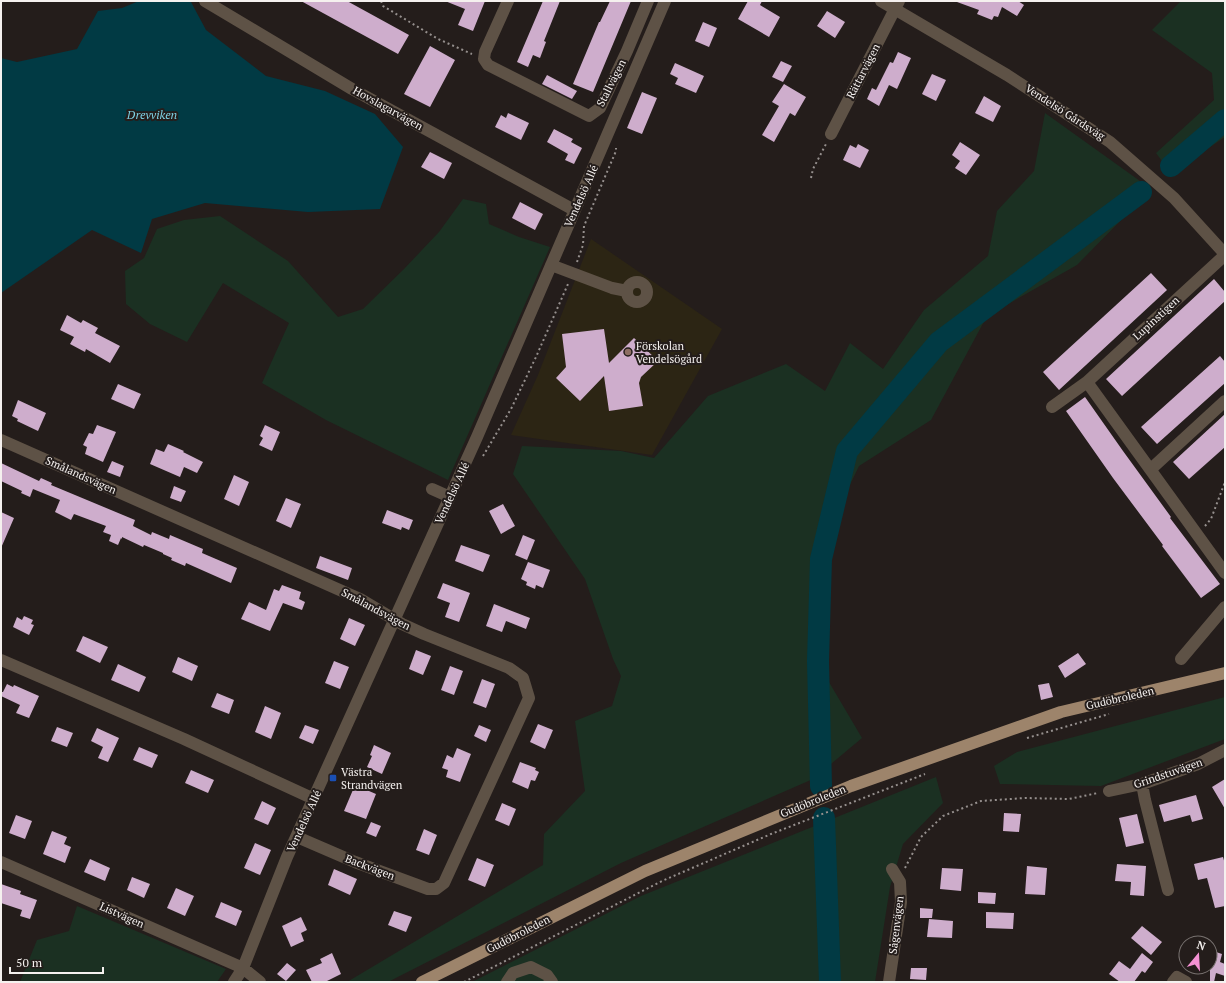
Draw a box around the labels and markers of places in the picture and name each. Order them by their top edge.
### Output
place label: Förskolan Vendelsögård [636,339,702,366]
marker: Förskolan Vendelsögård [623,347,633,357]
place label: Västra Strandvägen [341,765,403,792]
marker: Västra Strandvägen [328,773,338,783]

